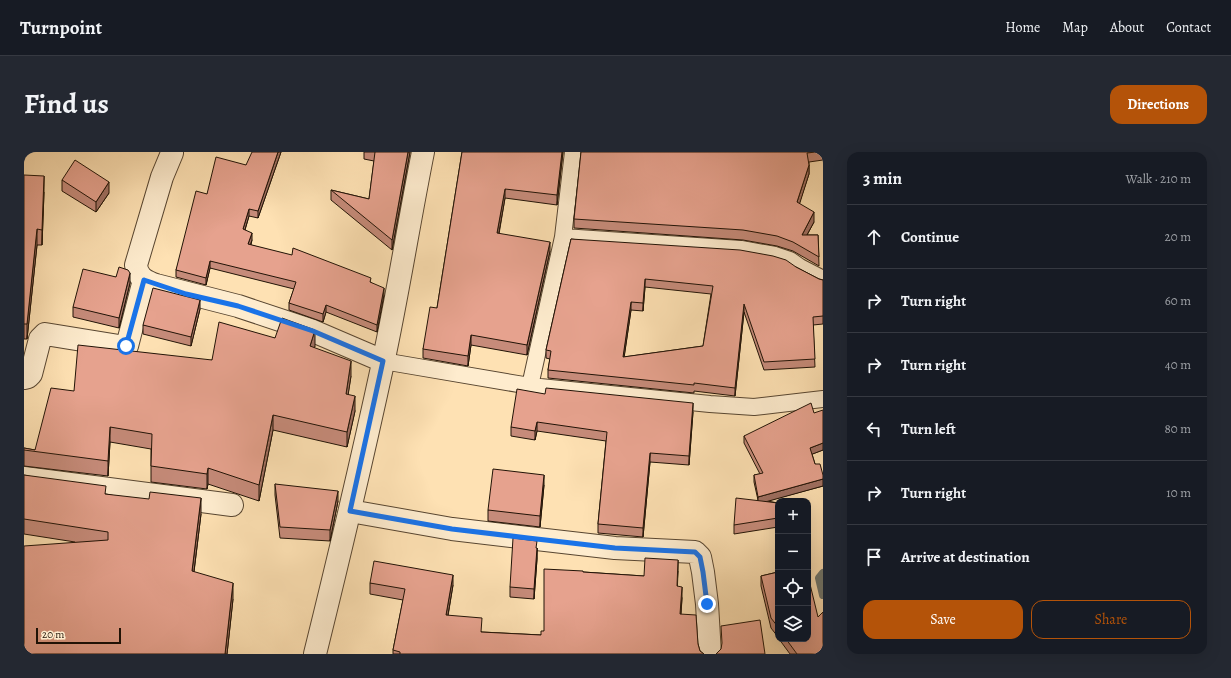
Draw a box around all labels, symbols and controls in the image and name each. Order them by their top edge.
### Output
text: Turnpoint [20,15,102,41]
text: Home [1005,18,1040,37]
text: Map [1062,18,1088,37]
text: About [1110,18,1144,37]
text: Contact [1166,18,1211,37]
text: Find us [24,85,109,123]
button: Directions [1110,85,1207,124]
text: 3 min [863,167,902,190]
text: Walk · 210 m [1126,170,1191,187]
icon: ahead [863,226,885,248]
text: Continue [901,227,959,247]
text: 20 m [1165,228,1191,245]
icon: right [863,290,885,312]
text: Turn right [901,291,966,311]
text: 60 m [1165,292,1191,309]
route start [117,337,135,355]
icon: right [863,354,885,376]
text: Turn right [901,355,966,375]
text: 40 m [1165,356,1191,373]
icon: left [863,418,885,440]
text: Turn left [901,419,956,439]
text: 80 m [1164,420,1191,437]
icon: right [863,482,885,504]
text: Turn right [901,483,966,503]
text: 10 m [1166,484,1191,501]
map controls [775,498,811,642]
button: + [775,498,811,534]
button: − [775,534,811,570]
icon: arrive [863,546,885,568]
text: Arrive at destination [901,547,1030,567]
button: locate [775,570,811,606]
route end [698,595,716,613]
button: Save [863,600,1023,639]
button: Share [1031,600,1191,639]
button: layers [775,606,811,642]
scale bar [36,626,121,645]
text: 20 m [42,627,64,642]

